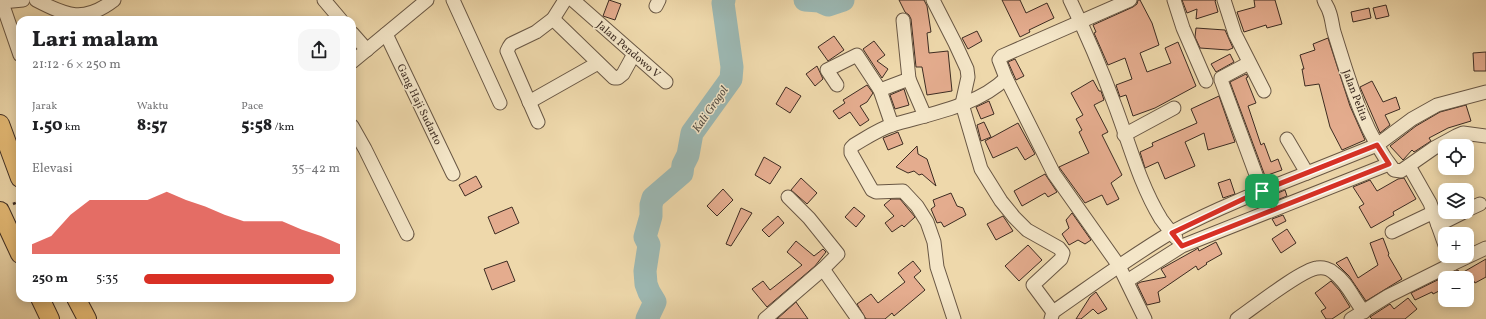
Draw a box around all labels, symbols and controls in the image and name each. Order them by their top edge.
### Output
street label: Jalan Pendowo V [593,18,664,82]
text: Lari malam [32,25,159,56]
button: share [298,29,340,71]
text: 21:12 · 6 × 250 m [32,56,121,74]
street label: Gang Haji Sudarto [393,62,445,148]
street label: Jalan Pelita [1338,68,1371,124]
water label: Kali Grogol [689,83,733,136]
text: Jarak [32,99,57,114]
text: Waktu [137,99,168,114]
text: Pace [241,99,263,114]
text: 1.50 [32,114,63,137]
text: 8:57 [137,114,168,137]
text: 5:58 [241,114,272,137]
text: km [63,120,81,135]
text: /km [272,120,294,135]
map controls [1438,139,1474,307]
button: locate [1438,139,1474,175]
text: Elevasi [32,160,73,178]
text: 35–42 m [292,160,340,178]
pin [1245,174,1279,208]
icon: arrive [1251,180,1273,202]
button: layers [1438,183,1474,219]
button: + [1438,227,1474,263]
text: 250 m [32,270,68,288]
text: 5:35 [96,270,118,288]
button: − [1438,271,1474,307]

